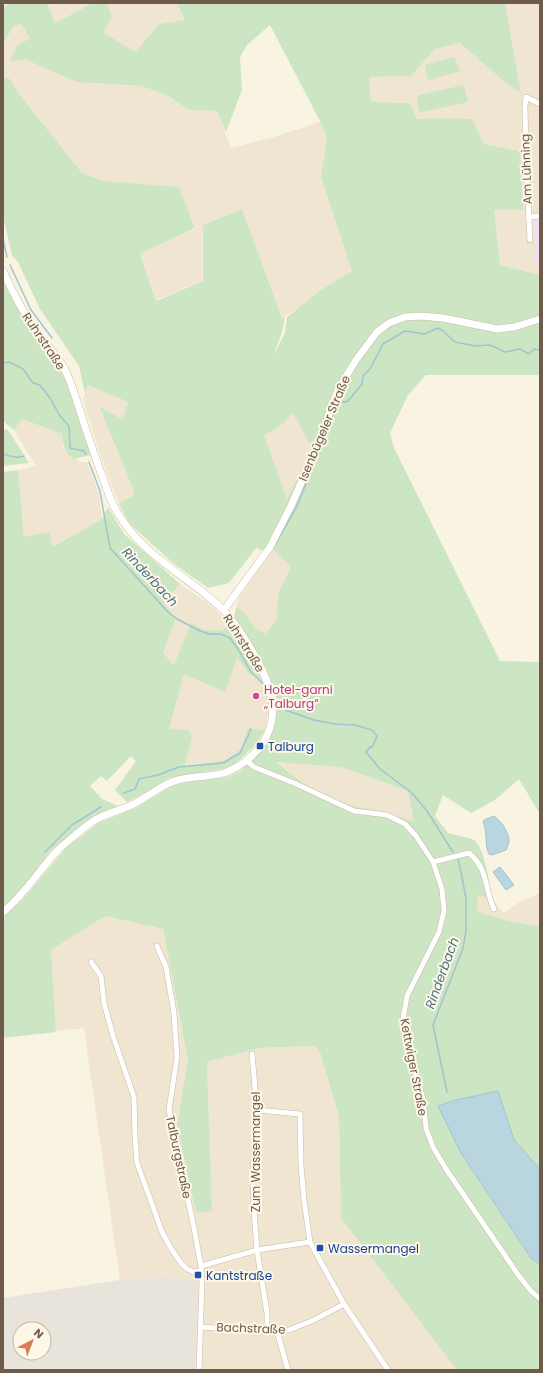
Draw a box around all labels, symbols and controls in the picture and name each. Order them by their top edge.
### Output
street label: Am Lühning [516,133,536,205]
street label: Ruhrstraße [19,309,69,373]
street label: Isenbügeler Straße [294,372,354,484]
water label: Rinderbach [118,543,182,611]
street label: Ruhrstraße [219,611,269,675]
place label: Hotel-garni „Talburg“ [263,681,333,712]
marker: Hotel-garni „Talburg“ [251,691,261,701]
place label: Talburg [268,738,314,755]
marker: Talburg [255,741,265,751]
water label: Rinderbach [420,935,464,1011]
street label: Kettwiger Straße [396,1017,432,1117]
street label: Zum Wassermangel [247,1092,264,1212]
street label: Talburgstraße [162,1114,196,1200]
place label: Wassermangel [328,1240,419,1257]
marker: Wassermangel [315,1243,325,1253]
place label: Kantstraße [206,1267,272,1284]
marker: Kantstraße [193,1270,203,1280]
street label: Bachstraße [216,1318,286,1338]
north arrow [12,1321,52,1361]
text: N [30,1325,47,1342]

